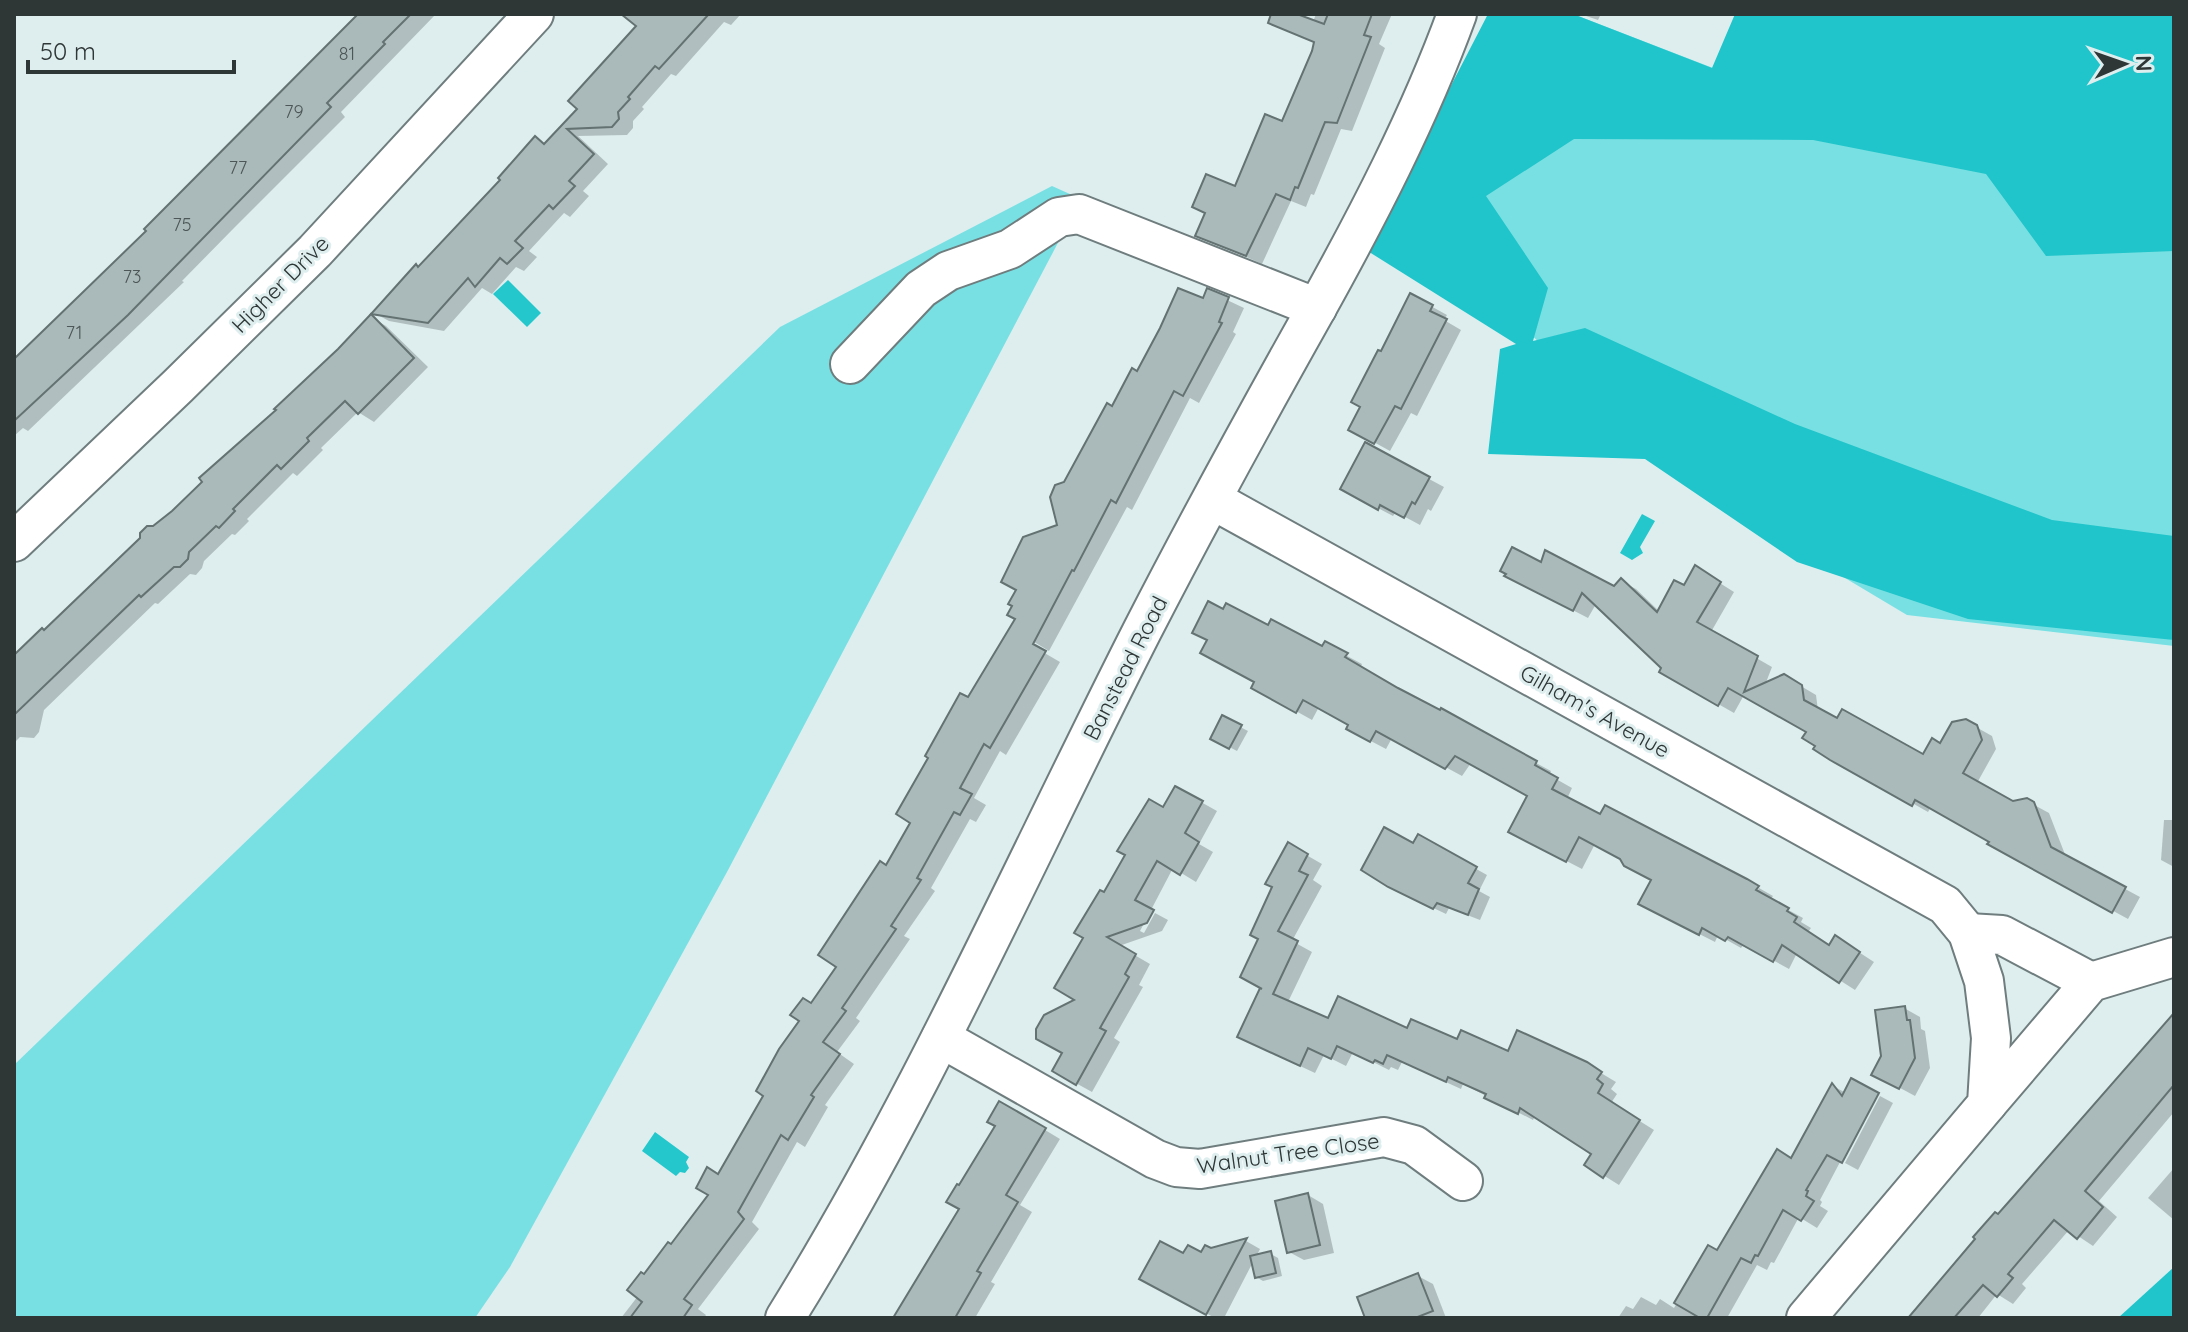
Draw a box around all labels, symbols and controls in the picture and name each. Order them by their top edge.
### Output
scale bar [28,24,234,74]
north arrow [2084,24,2164,104]
text: 50 m [40,36,96,66]
house number: 81 [339,42,355,65]
text: N [2130,55,2158,72]
house number: 79 [284,100,304,123]
house number: 77 [229,156,247,179]
house number: 75 [172,213,192,236]
street label: Higher Drive [225,229,335,339]
house number: 73 [123,265,141,288]
house number: 71 [66,321,82,344]
street label: Banstead Road [1077,591,1173,745]
street label: Gilham's Avenue [1515,658,1675,764]
street label: Walnut Tree Close [1195,1126,1381,1180]

